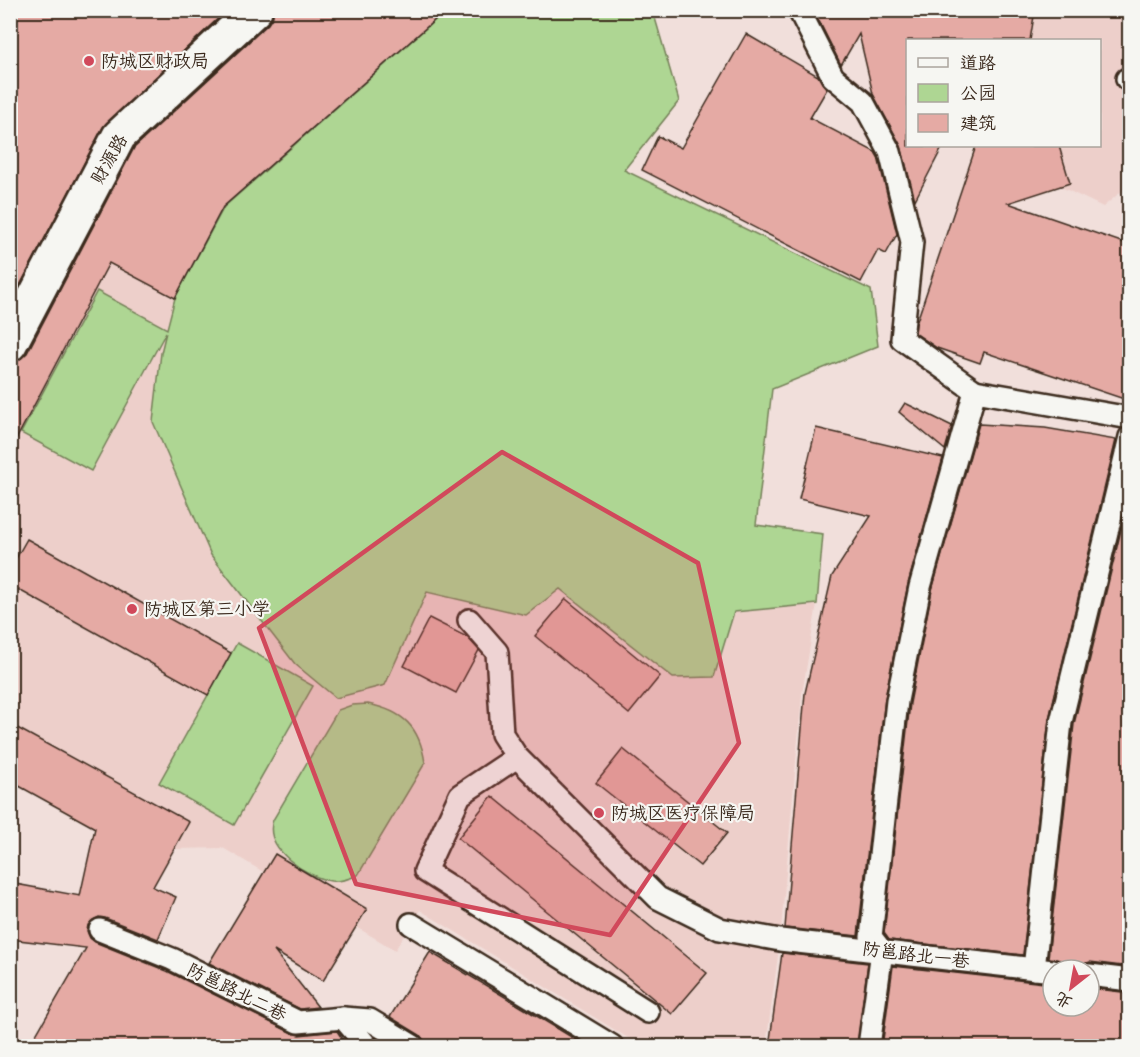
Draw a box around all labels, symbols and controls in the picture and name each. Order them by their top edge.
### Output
legend [906,39,1101,147]
place label: 防城区财政局 [101,51,209,76]
text: 道路 [960,53,996,78]
marker: 防城区财政局 [82,54,96,68]
text: 公园 [960,83,996,108]
text: 建筑 [960,113,996,138]
street label: 财源路 [87,131,135,190]
place label: 防城区第三小学 [144,599,270,624]
marker: 防城区第三小学 [125,602,139,616]
place label: 防城区医疗保障局 [611,803,755,828]
marker: 防城区医疗保障局 [592,806,606,820]
street label: 防邕路北一巷 [861,938,971,976]
north arrow [1041,958,1101,1018]
street label: 防邕路北二巷 [182,959,290,1029]
text: 北 [1052,985,1077,1013]

